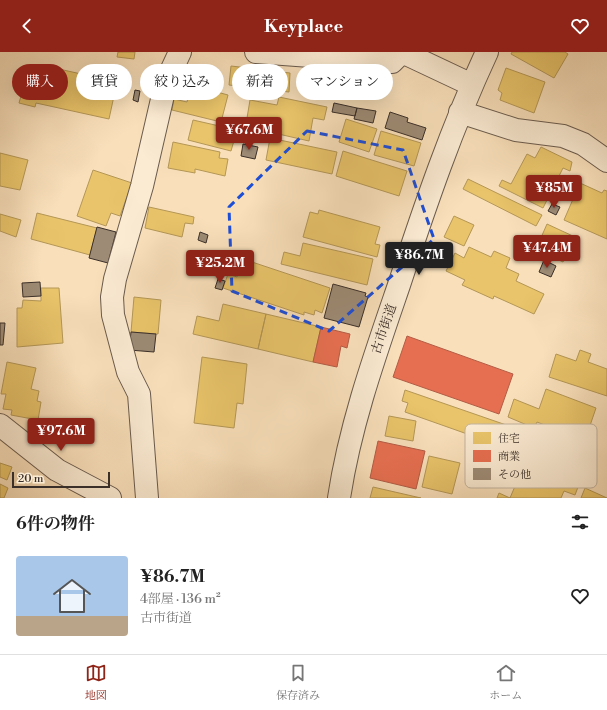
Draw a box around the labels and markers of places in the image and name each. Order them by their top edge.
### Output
pin: ¥67.6M [216,117,282,151]
pin: ¥85M [530,175,578,209]
pin: ¥47.4M [514,235,580,269]
pin: ¥86.7M [386,242,452,276]
pin: ¥25.2M [187,250,253,284]
pin: ¥97.6M [28,418,94,452]

